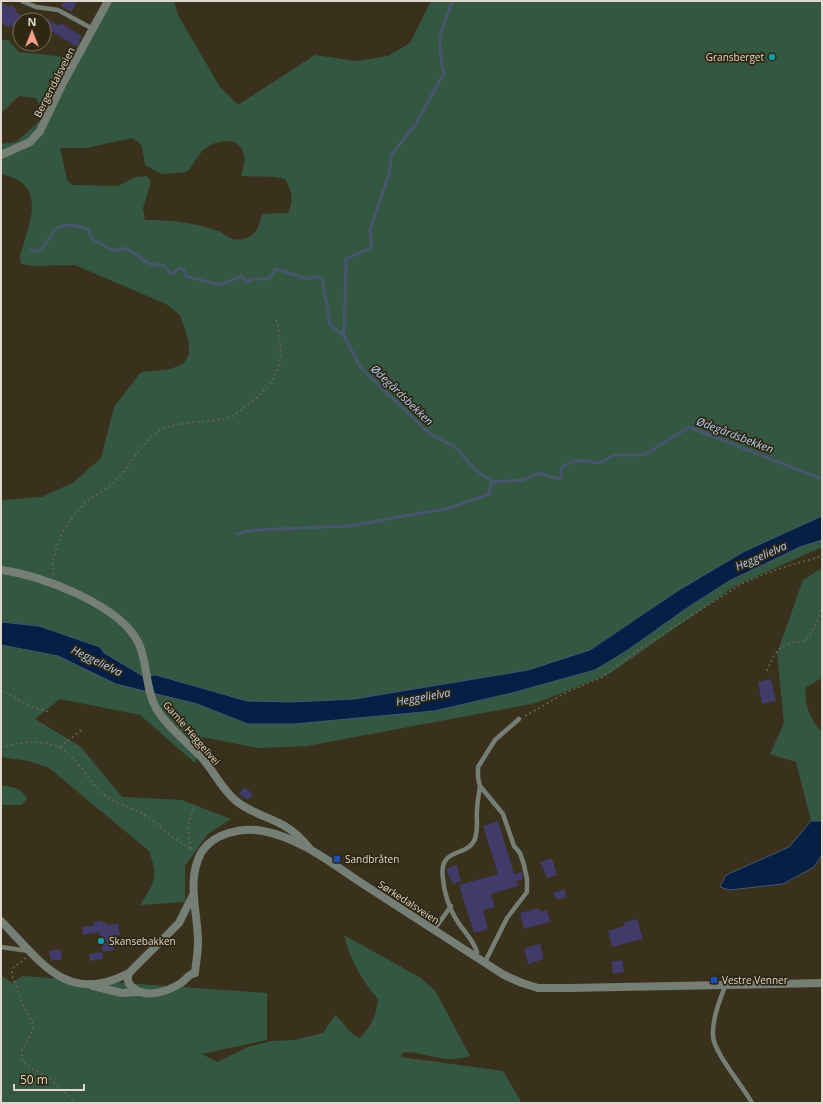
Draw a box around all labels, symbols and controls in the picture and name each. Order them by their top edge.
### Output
north arrow [12,12,52,52]
text: N [28,14,36,29]
street label: Bergendalsveien [30,44,78,120]
place label: Gransberget [706,50,764,64]
marker: Gransberget [767,52,777,62]
water label: Ødegårdsbekken [368,361,437,428]
water label: Ødegårdsbekken [694,413,776,456]
water label: Heggelielva [733,538,789,574]
water label: Heggelielva [69,642,125,679]
water label: Heggelielva [395,684,451,709]
street label: Gamle Heggelivei [160,698,224,768]
place label: Sandbråten [345,852,399,866]
marker: Sandbråten [332,854,342,864]
street label: Sørkedalsveien [376,877,442,927]
place label: Skansebakken [109,934,176,948]
marker: Skansebakken [96,936,106,946]
place label: Vestre Venner [722,973,788,987]
marker: Vestre Venner [709,975,719,985]
scale bar [14,1066,84,1092]
text: 50 m [20,1071,48,1088]

